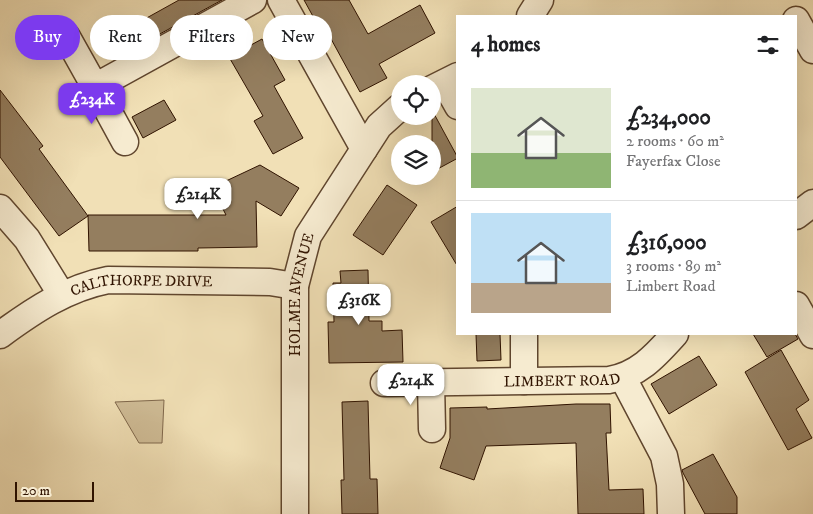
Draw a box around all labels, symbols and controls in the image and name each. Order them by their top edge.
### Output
chip: Buy [15,15,80,60]
chip: Rent [90,15,160,60]
chip: Filters [170,15,253,60]
chip: New [263,15,332,60]
icon: filters [754,31,782,59]
text: 4 homes [471,32,540,58]
map controls [391,75,441,185]
button: locate [391,75,441,125]
pin: £234K [57,82,127,125]
text: £234K [69,89,115,109]
text: £234,000 [626,105,711,131]
icon: home [511,108,571,168]
text: 2 rooms · 60 m² [626,131,724,151]
button: layers [391,135,441,185]
text: Fayerfax Close [626,151,721,171]
pin: £214K [163,178,233,220]
text: £214K [175,184,221,204]
text: £316,000 [626,230,707,256]
street label: HOLME AVENUE [286,231,318,357]
icon: home [511,233,571,293]
text: 3 rooms · 89 m² [626,256,721,276]
street label: CALTHORPE DRIVE [68,271,213,301]
text: Limbert Road [626,276,715,296]
pin: £316K [324,284,394,326]
text: £316K [338,290,380,310]
pin: £214K [376,364,446,406]
street label: LIMBERT ROAD [504,369,622,391]
text: £214K [388,370,434,390]
scale bar [15,479,94,502]
text: 20 m [22,482,50,500]

